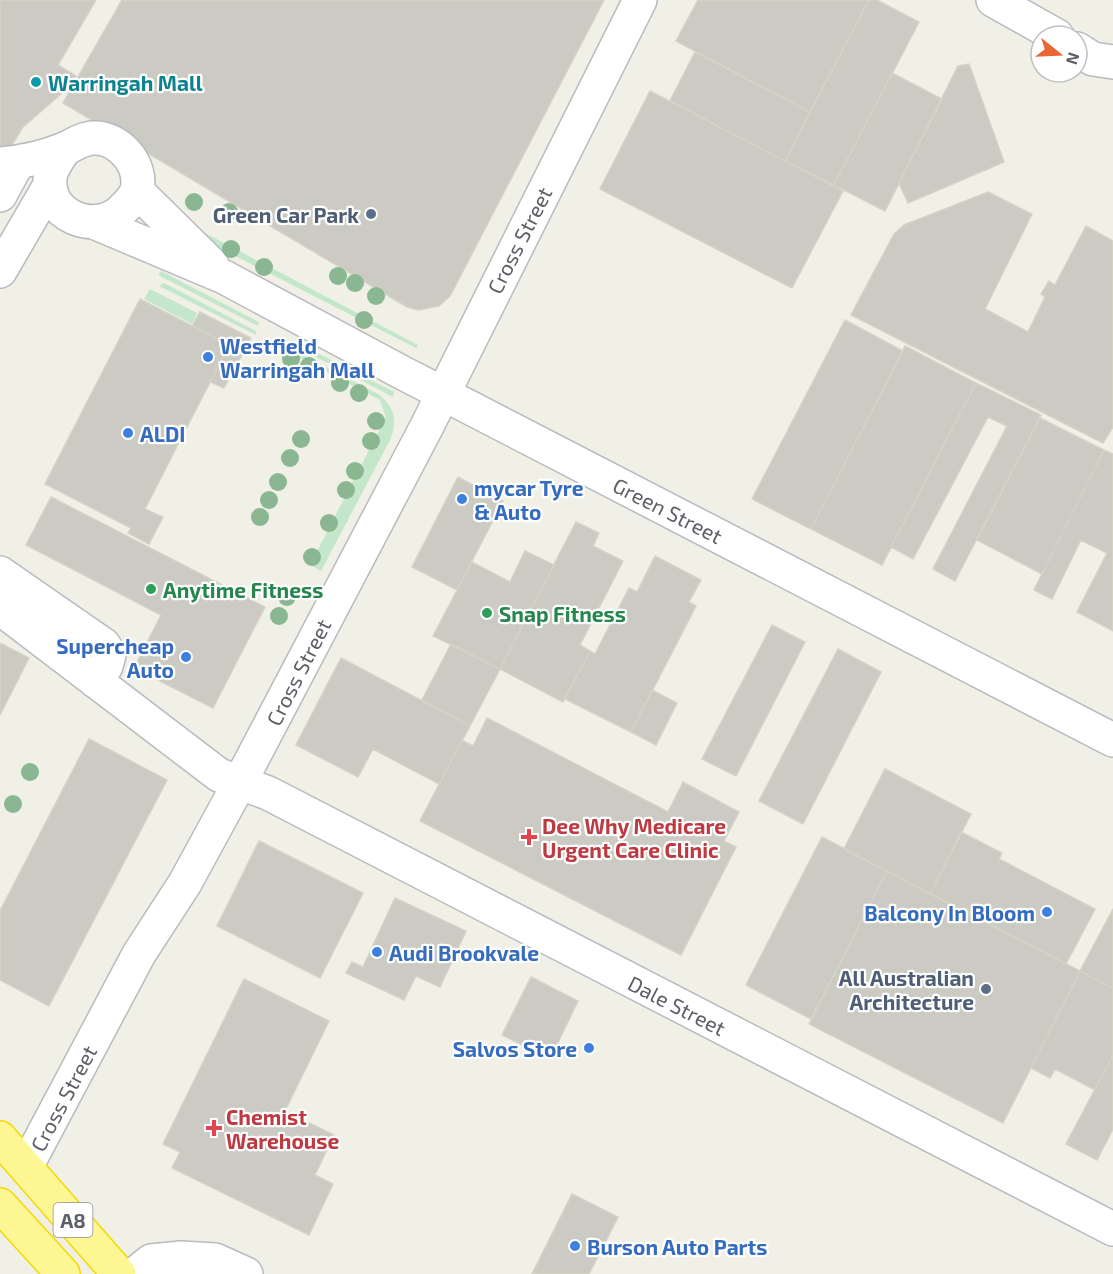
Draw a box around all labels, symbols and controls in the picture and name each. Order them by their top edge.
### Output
north arrow [1029,24,1089,84]
text: N [1063,50,1085,67]
place label: Warringah Mall [48,70,203,95]
marker: Warringah Mall [29,75,43,89]
street label: Cross Street [481,182,557,298]
place label: Green Car Park [213,202,359,227]
marker: Green Car Park [364,207,378,221]
place label: Westfield Warringah Mall [220,333,375,382]
marker: Westfield Warringah Mall [201,350,215,364]
place label: ALDI [140,421,185,446]
marker: ALDI [121,426,135,440]
street label: Green Street [609,472,727,548]
place label: mycar Tyre & Auto [474,475,584,524]
marker: mycar Tyre & Auto [455,492,469,506]
place label: Anytime Fitness [163,577,323,603]
marker: Anytime Fitness [144,582,158,596]
place label: Snap Fitness [499,601,626,626]
marker: Snap Fitness [480,606,494,620]
street label: Cross Street [260,614,336,730]
place label: Supercheap Auto [56,633,174,682]
marker: Supercheap Auto [179,650,193,664]
place label: Dee Why Medicare Urgent Care Clinic [542,813,726,862]
marker: Dee Why Medicare Urgent Care Clinic [520,828,538,846]
place label: Balcony In Bloom [864,900,1035,926]
marker: Balcony In Bloom [1040,905,1054,919]
place label: Audi Brookvale [389,940,539,965]
marker: Audi Brookvale [370,945,384,959]
place label: All Australian Architecture [839,965,974,1014]
street label: Dale Street [624,970,730,1040]
marker: All Australian Architecture [979,982,993,996]
place label: Salvos Store [453,1036,577,1061]
street label: Cross Street [25,1041,101,1155]
marker: Salvos Store [582,1041,596,1055]
place label: Chemist Warehouse [226,1104,339,1153]
marker: Chemist Warehouse [207,1121,221,1135]
road number: A8 [54,1203,92,1237]
place label: Burson Auto Parts [587,1234,767,1259]
marker: Burson Auto Parts [568,1239,582,1253]

